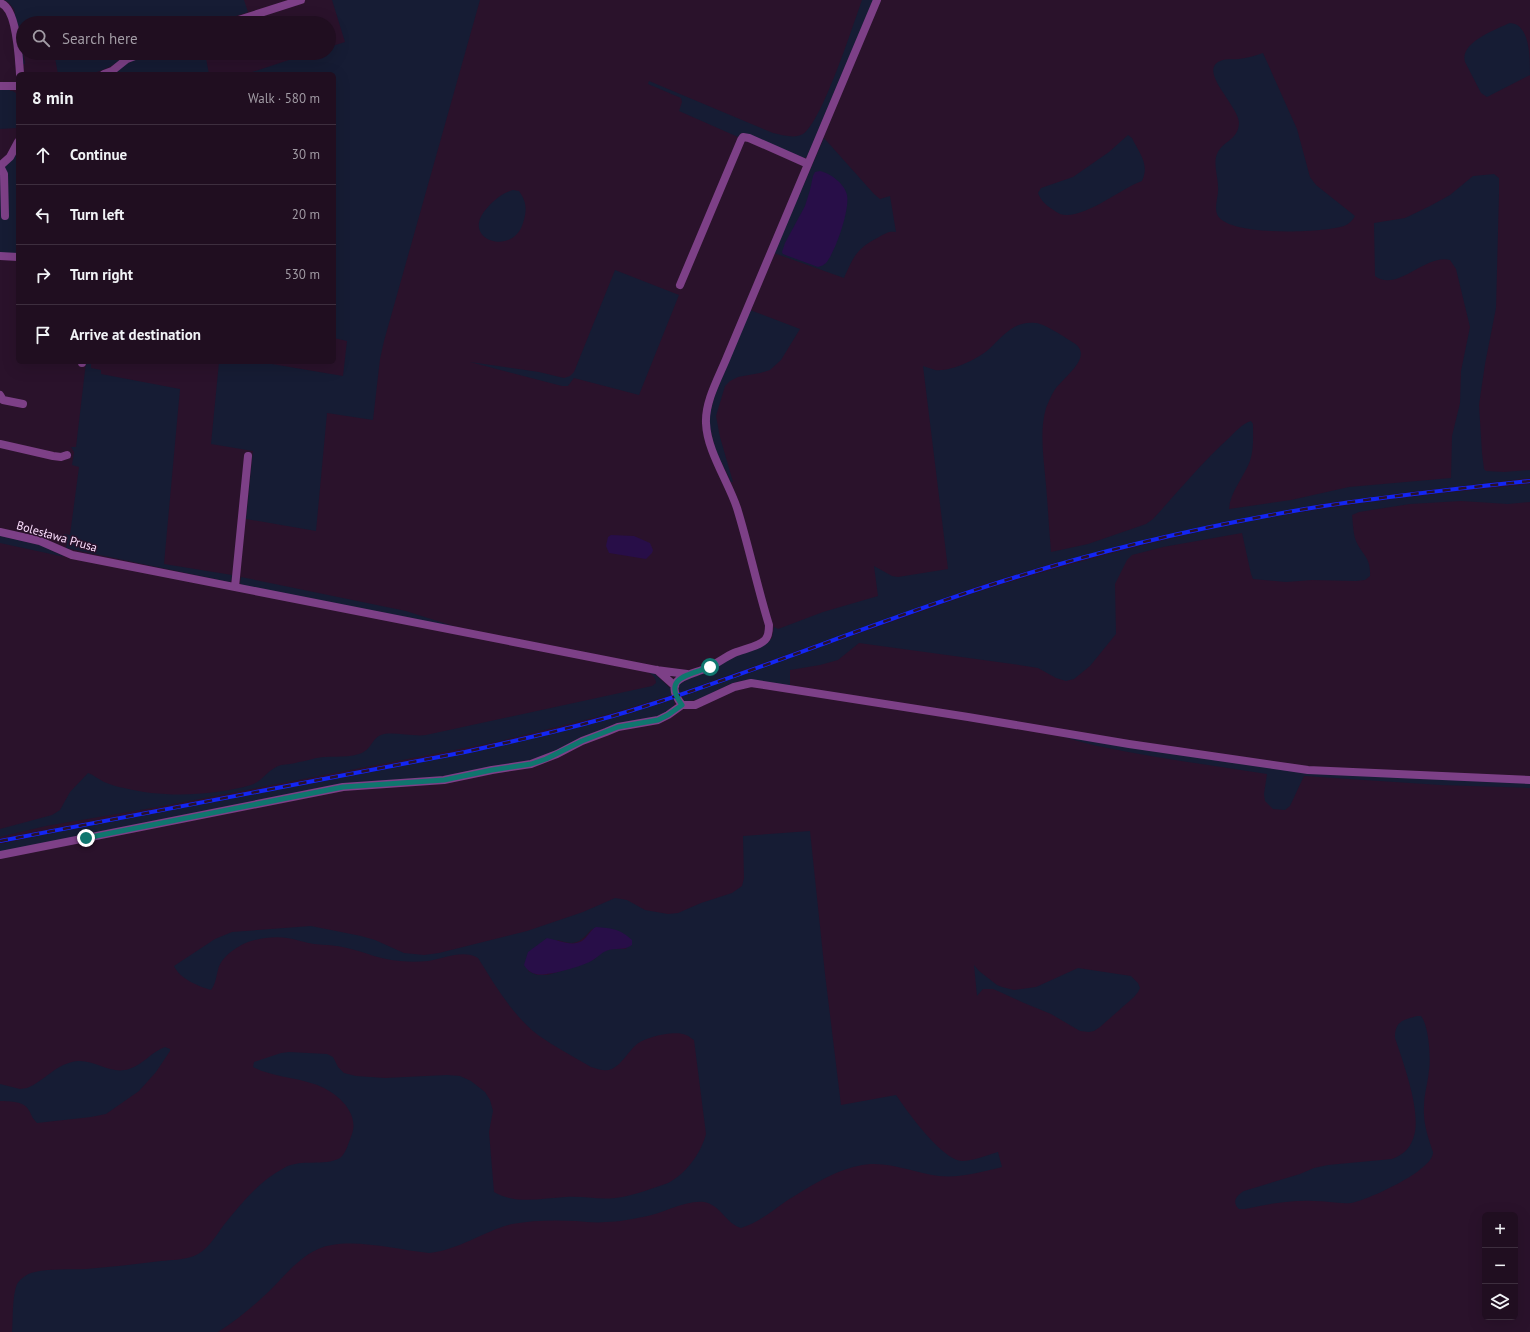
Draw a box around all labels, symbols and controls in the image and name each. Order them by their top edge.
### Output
search box [16,16,336,60]
icon: search [30,27,52,49]
text: Search here [62,29,138,48]
text: 8 min [32,87,73,109]
text: Walk · 580 m [248,90,320,107]
icon: ahead [32,144,54,166]
text: Continue [70,145,127,164]
text: 30 m [292,146,320,163]
icon: left [32,204,54,226]
text: Turn left [70,205,124,224]
text: 20 m [292,206,320,223]
icon: right [32,264,54,286]
text: Turn right [70,265,133,284]
text: 530 m [285,266,320,283]
icon: arrive [32,324,54,346]
text: Arrive at destination [70,325,201,344]
street label: Bolesława Prusa [15,517,99,555]
route start [701,658,719,676]
route end [77,829,95,847]
map controls [1482,1212,1518,1320]
button: + [1482,1212,1518,1248]
button: − [1482,1248,1518,1284]
button: layers [1482,1284,1518,1320]

